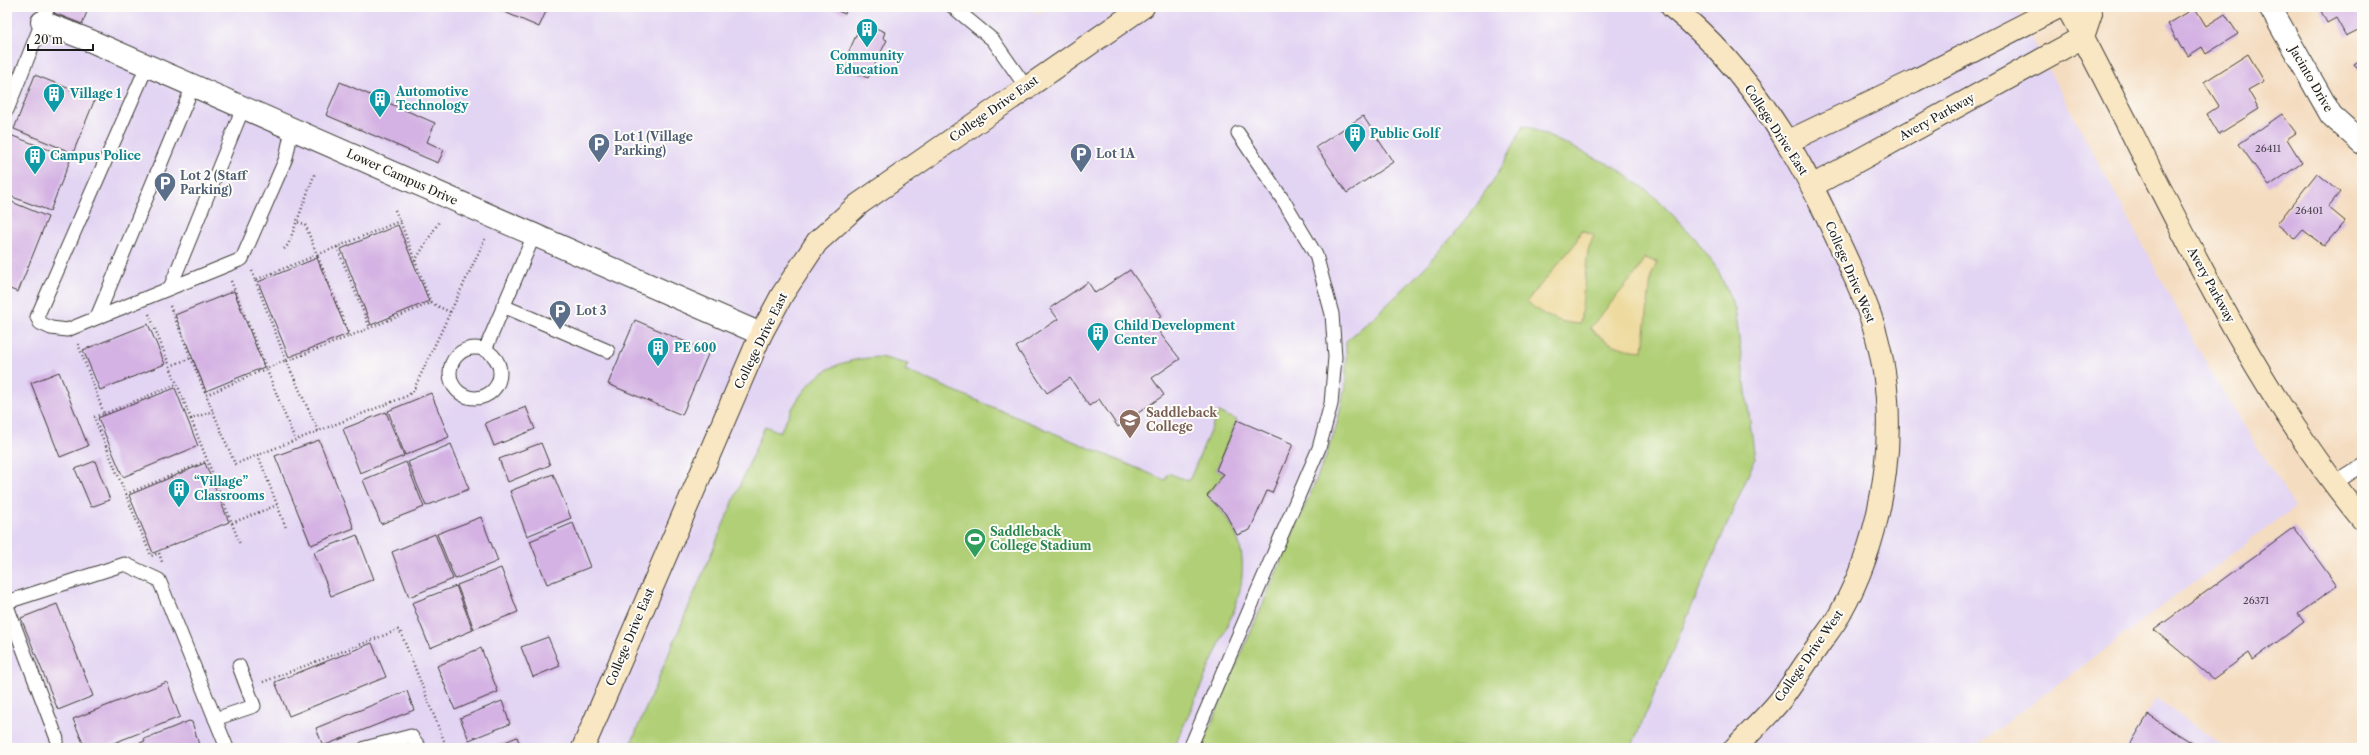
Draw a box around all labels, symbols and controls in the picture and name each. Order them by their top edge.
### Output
building icon: Community Education [854,16,880,49]
scale bar [28,26,93,52]
text: 20 m [34,32,63,47]
street label: Jacinto Drive [2285,41,2337,115]
place label: Community Education [830,48,905,77]
street label: College Drive East [946,72,1042,145]
building icon: Village 1 [41,81,67,114]
street label: College Drive East [1742,82,1812,178]
place label: Automotive Technology [395,84,469,113]
place label: Village 1 [69,86,122,101]
building icon: Automotive Technology [367,86,393,119]
street label: Avery Parkway [1896,90,1977,144]
building icon: Public Golf [1342,121,1368,154]
place label: Public Golf [1370,126,1441,141]
place label: Lot 1 (Village Parking) [614,129,693,158]
parking icon: Lot 1 (Village Parking) [586,131,612,164]
parking icon: Lot 1A [1068,141,1094,174]
house number: 26411 [2255,142,2282,155]
building icon: Campus Police [22,143,48,176]
street label: Lower Campus Drive [344,145,460,208]
place label: Lot 1A [1096,146,1136,161]
place label: Campus Police [50,148,141,163]
place label: Lot 2 (Staff Parking) [180,168,248,197]
parking icon: Lot 2 (Staff Parking) [152,170,178,203]
house number: 26401 [2295,204,2324,217]
street label: College Drive West [1822,219,1879,326]
street label: Avery Parkway [2184,244,2238,325]
street label: College Drive East [731,290,791,391]
parking icon: Lot 3 [547,298,573,331]
place label: Lot 3 [576,303,607,318]
place label: Child Development Center [1114,318,1235,347]
building icon: Child Development Center [1085,320,1111,353]
building icon: PE 600 [645,335,671,368]
place label: PE 600 [674,340,717,355]
place label: Saddleback College [1146,405,1218,434]
school or university icon: Saddleback College [1117,407,1143,440]
place label: “Village” Classrooms [194,474,265,503]
building icon: “Village” Classrooms [166,476,192,509]
place label: Saddleback College Stadium [990,524,1092,553]
sports icon: Saddleback College Stadium [962,526,988,559]
street label: College Drive East [602,585,657,688]
house number: 26371 [2243,594,2270,607]
street label: College Drive West [1771,606,1846,705]

